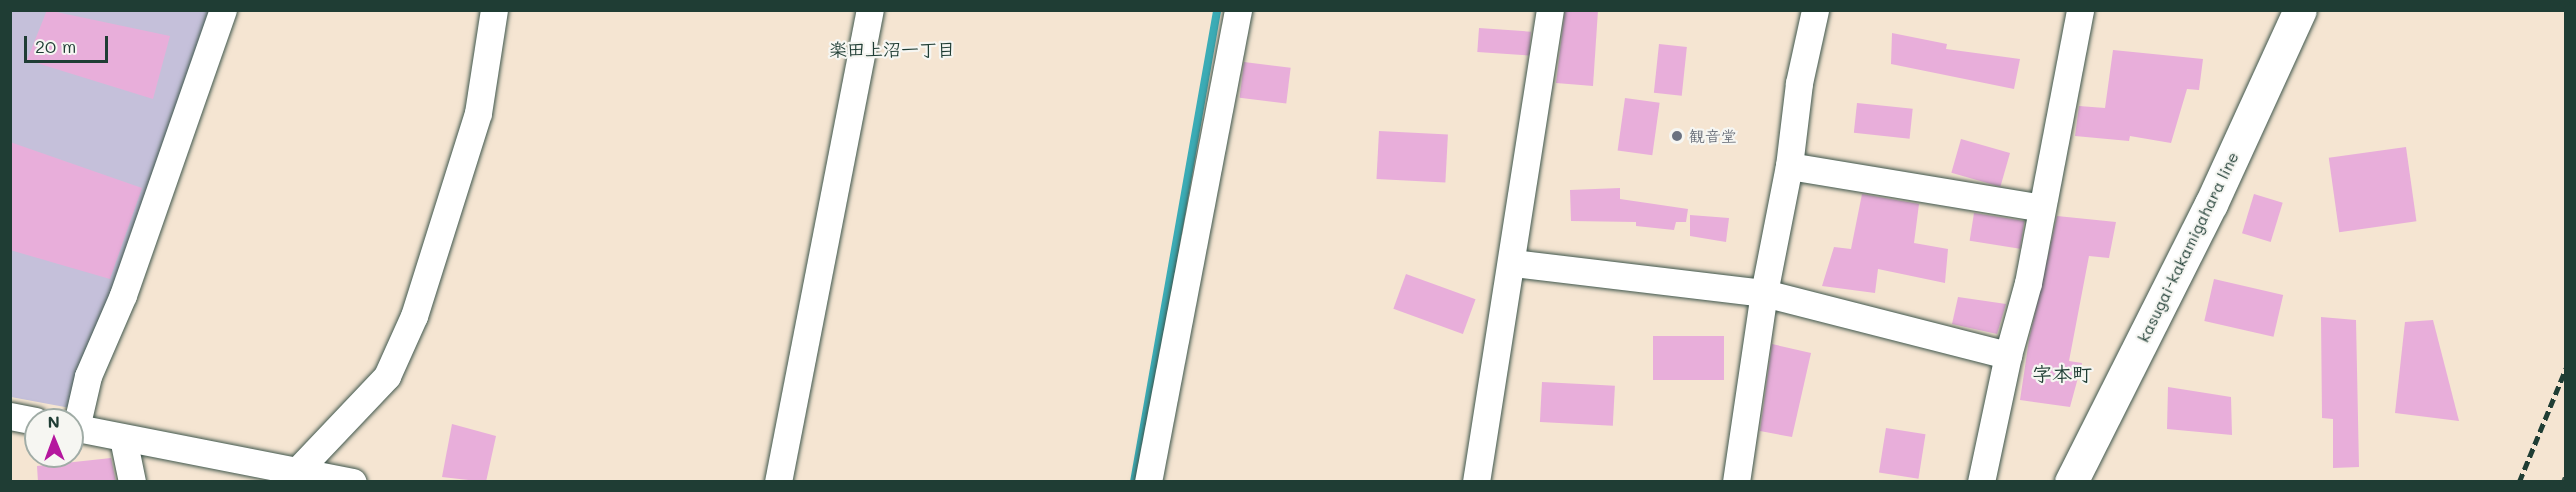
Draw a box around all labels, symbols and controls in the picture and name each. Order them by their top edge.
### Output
scale bar [27,24,111,62]
text: 20 m [35,34,76,58]
district label: 楽田上沼一丁目 [829,38,955,60]
place label: 観音堂 [1689,126,1737,146]
marker: 観音堂 [1670,129,1684,143]
street label: kasugai-kakamigahara line [2133,149,2243,345]
district label: 字本町 [2032,361,2092,385]
north arrow [24,408,84,468]
text: N [47,411,60,432]

